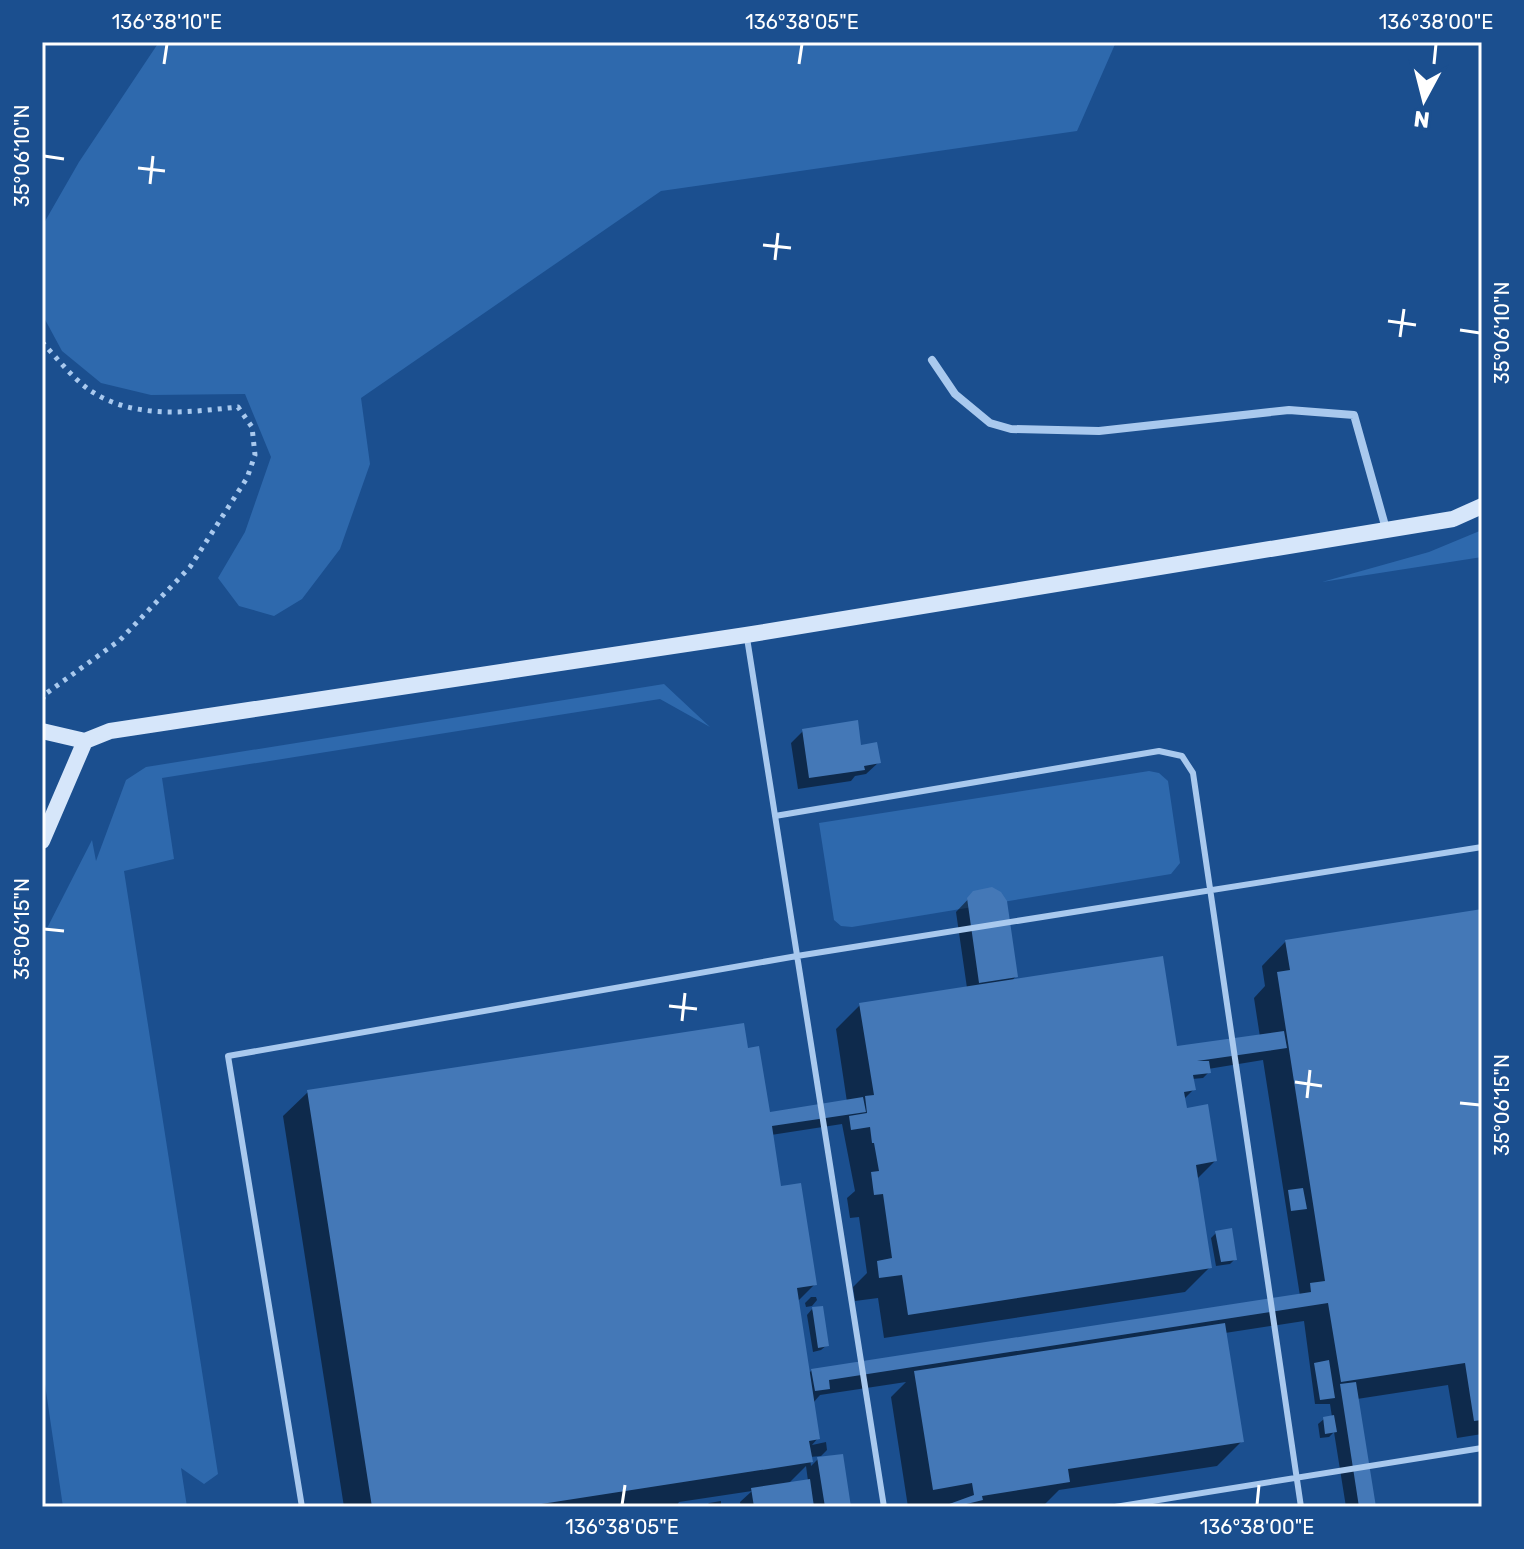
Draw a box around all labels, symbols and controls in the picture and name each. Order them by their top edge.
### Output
text: 136°38'10"E [112,10,222,34]
text: 136°38'05"E [745,10,859,34]
text: 136°38'00"E [1379,10,1493,34]
north arrow [1384,60,1464,140]
text: 35°06'10"N [10,105,34,207]
text: N [1412,105,1431,134]
text: 35°06'10"N [1490,282,1514,384]
text: 35°06'15"N [10,878,34,980]
text: 35°06'15"N [1490,1054,1514,1156]
text: 136°38'05"E [565,1515,679,1539]
text: 136°38'00"E [1200,1515,1314,1539]

